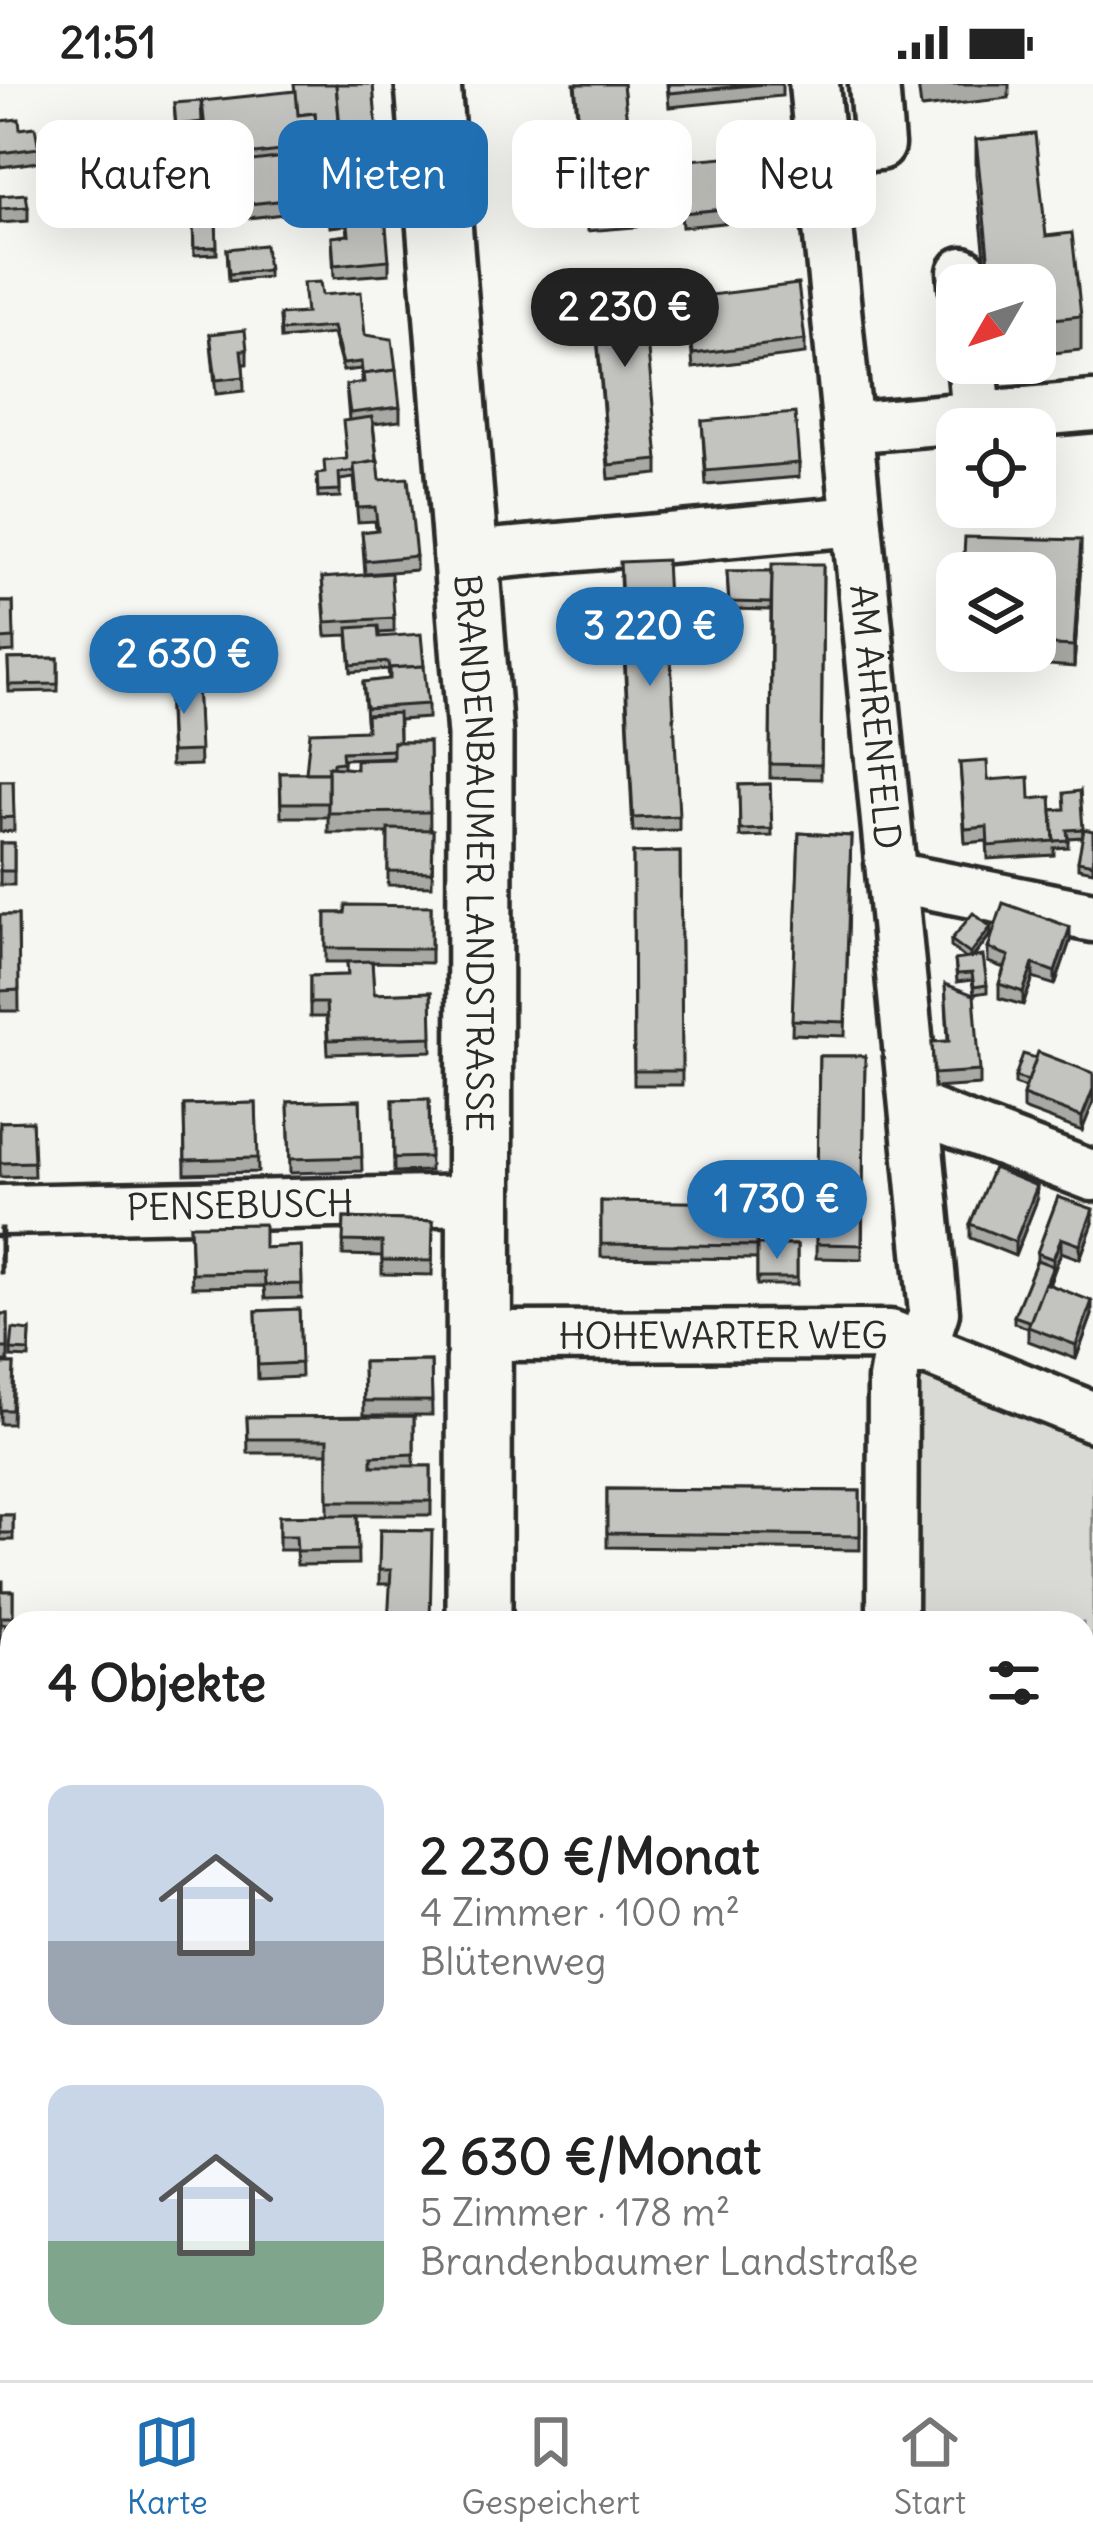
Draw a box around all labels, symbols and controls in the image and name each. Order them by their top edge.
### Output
text: 21:51 [60,14,156,70]
chip: Kaufen [36,120,254,228]
chip: Mieten [278,120,488,228]
chip: Filter [512,120,692,228]
chip: Neu [716,120,876,228]
north arrow [936,264,1056,384]
map controls [936,264,1056,672]
pin: 2 230 € [514,268,736,370]
text: 2 230 € [558,282,692,331]
button: locate [936,408,1056,528]
button: layers [936,552,1056,672]
street label: BRANDENBAUMER LANDSTRASSE [444,572,502,1132]
street label: AM ÄHRENFELD [840,583,911,851]
pin: 3 220 € [539,587,761,689]
text: 3 220 € [583,601,717,650]
pin: 2 630 € [73,615,295,717]
text: 2 630 € [116,629,252,678]
pin: 1 730 € [666,1160,888,1262]
text: 1 730 € [714,1174,840,1223]
street label: PENSEBUSCH [126,1181,354,1230]
street label: HOHEWARTER WEG [559,1313,887,1359]
icon: filters [981,1650,1047,1716]
text: 4 Objekte [48,1651,266,1715]
text: 2 230 €/Monat [420,1824,759,1888]
icon: home [144,1833,288,1977]
text: 4 Zimmer · 100 m² [420,1888,740,1937]
text: Blütenweg [420,1937,607,1986]
text: 2 630 €/Monat [420,2124,761,2188]
icon: home [144,2133,288,2277]
text: 5 Zimmer · 178 m² [420,2188,730,2237]
text: Brandenbaumer Landstraße [420,2237,919,2286]
tab: Karte [127,2409,208,2523]
tab: Gespeichert [461,2409,640,2523]
tab: Start [894,2409,966,2523]

